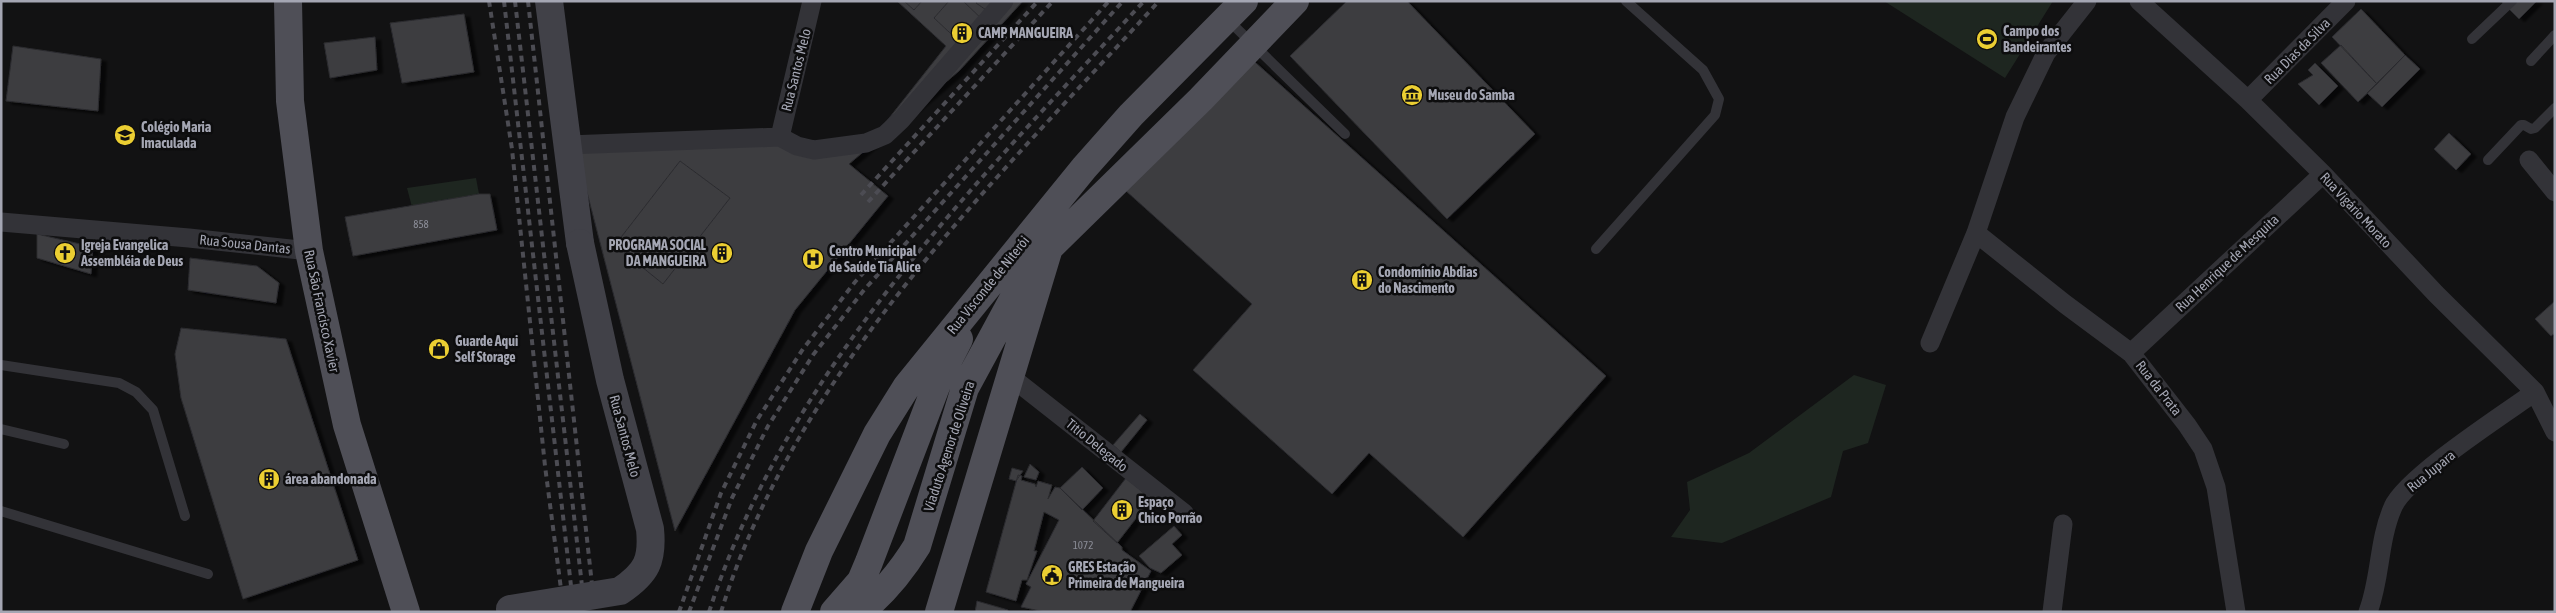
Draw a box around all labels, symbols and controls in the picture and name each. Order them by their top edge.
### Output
street label: Rua Dias da Silva [2261,15,2333,87]
building icon: CAMP MANGUEIRA [950,21,974,45]
place label: Campo dos Bandeirantes [2003,23,2072,55]
place label: CAMP MANGUEIRA [978,25,1073,41]
street label: Rua Santos Melo [778,27,814,113]
sports icon: Campo dos Bandeirantes [1975,27,1999,51]
museum icon: Museu do Samba [1400,83,1424,107]
place label: Museu do Samba [1428,87,1515,103]
place label: Colégio Maria Imaculada [141,119,212,151]
school or university icon: Colégio Maria Imaculada [113,123,137,147]
street label: Rua Vigário Morato [2317,169,2395,251]
street label: Rua Henrique de Mesquita [2172,211,2282,315]
house number: 858 [413,218,429,230]
street label: Rua Sousa Dantas [199,231,291,257]
street label: Rua Visconde de Niterói [944,233,1032,337]
place label: Igreja Evangelica Assembléia de Deus [80,237,183,269]
place label: PROGRAMA SOCIAL DA MANGUEIRA [608,237,707,269]
church icon: Igreja Evangelica Assembléia de Deus [53,241,77,265]
building icon: PROGRAMA SOCIAL DA MANGUEIRA [710,241,734,265]
place label: Centro Municipal de Saúde Tia Alice [829,243,921,275]
hospital icon: Centro Municipal de Saúde Tia Alice [801,247,825,271]
street label: Rua São Francisco Xavier [301,248,343,375]
place label: Condomínio Abdias do Nascimento [1378,264,1478,296]
building icon: Condomínio Abdias do Nascimento [1350,268,1374,292]
place label: Guarde Aqui Self Storage [455,333,518,365]
shop icon: Guarde Aqui Self Storage [427,337,451,361]
street label: Rua da Prata [2133,357,2185,419]
street label: Viaduto Agenor de Oliveira [920,379,978,513]
street label: Rua Santos Melo [606,393,644,479]
street label: Titio Delegado [1063,415,1131,475]
street label: Rua Jupara [2404,447,2458,495]
building icon: área abandonada [257,467,281,491]
place label: área abandonada [285,471,377,487]
place label: Espaço Chico Porrão [1138,494,1203,526]
building icon: Espaço Chico Porrão [1110,498,1134,522]
house number: 1072 [1073,539,1093,551]
place label: GRES Estação Primeira de Mangueira [1068,559,1185,591]
public building icon: GRES Estação Primeira de Mangueira [1040,563,1064,587]

